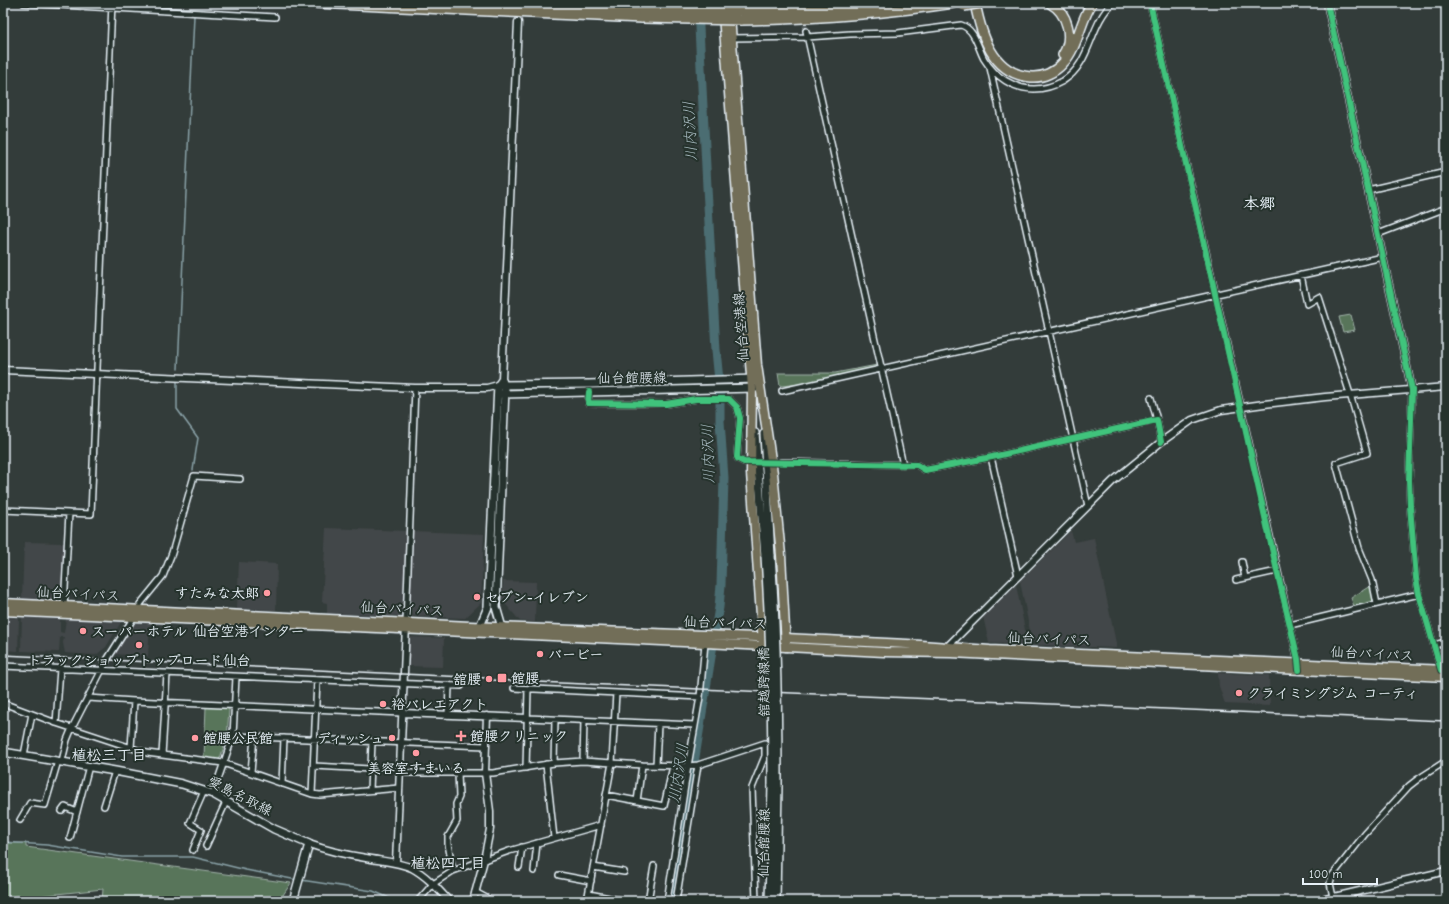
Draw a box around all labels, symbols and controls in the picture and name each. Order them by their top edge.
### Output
water label: 川内沢川 [679,101,701,161]
district label: 本郷 [1243,195,1275,213]
street label: 仙台空港線 [730,291,752,363]
street label: 仙台館腰線 [597,369,667,387]
water label: 川内沢川 [698,424,718,484]
street label: 仙台バイパス [36,583,120,605]
place label: すたみな太郎 [175,585,259,602]
marker: すたみな太郎 [262,588,272,598]
place label: セブン-イレブン [485,589,589,606]
marker: セブン-イレブン [472,592,482,602]
street label: 仙台バイパス [360,598,444,620]
street label: 仙台バイパス [683,613,767,633]
place label: スーパーホテル 仙台空港インター [91,623,305,640]
marker: スーパーホテル 仙台空港インター [78,626,88,636]
street label: 仙台バイパス [1007,629,1091,649]
marker: トラックショップトップロード仙台 [134,640,144,650]
street label: 仙台バイパス [1330,643,1414,665]
place label: バービー [548,646,603,663]
street label: 舘越跨線橋 [755,647,773,717]
marker: バービー [535,649,545,659]
place label: トラックショップトップロード仙台 [28,652,250,669]
place label: 館腰 [511,670,539,687]
place label: 舘腰 [453,671,481,688]
marker: 館腰 [496,672,508,684]
marker: 舘腰 [484,674,494,684]
place label: クライミングジム コーティ [1247,685,1419,702]
marker: クライミングジム コーティ [1234,688,1244,698]
place label: 裕バレエアクト [391,696,488,713]
marker: 裕バレエアクト [378,699,388,709]
place label: 館腰クリニック [470,728,568,745]
place label: 館腰公民館 [203,730,273,747]
place label: ディッシュ [317,730,384,747]
marker: 館腰クリニック [455,730,467,742]
marker: 館腰公民館 [190,733,200,743]
marker: ディッシュ [387,733,397,743]
water label: 川内沢川 [664,742,692,804]
district label: 植松三丁目 [71,746,147,764]
marker: 美容室すまいる [411,748,421,758]
place label: 美容室すまいる [367,760,465,777]
street label: 愛島名取線 [205,773,275,819]
street label: 仙台館腰線 [755,808,773,878]
district label: 植松四丁目 [410,854,486,872]
scale bar [1303,860,1377,886]
text: 100 m [1309,867,1342,881]

